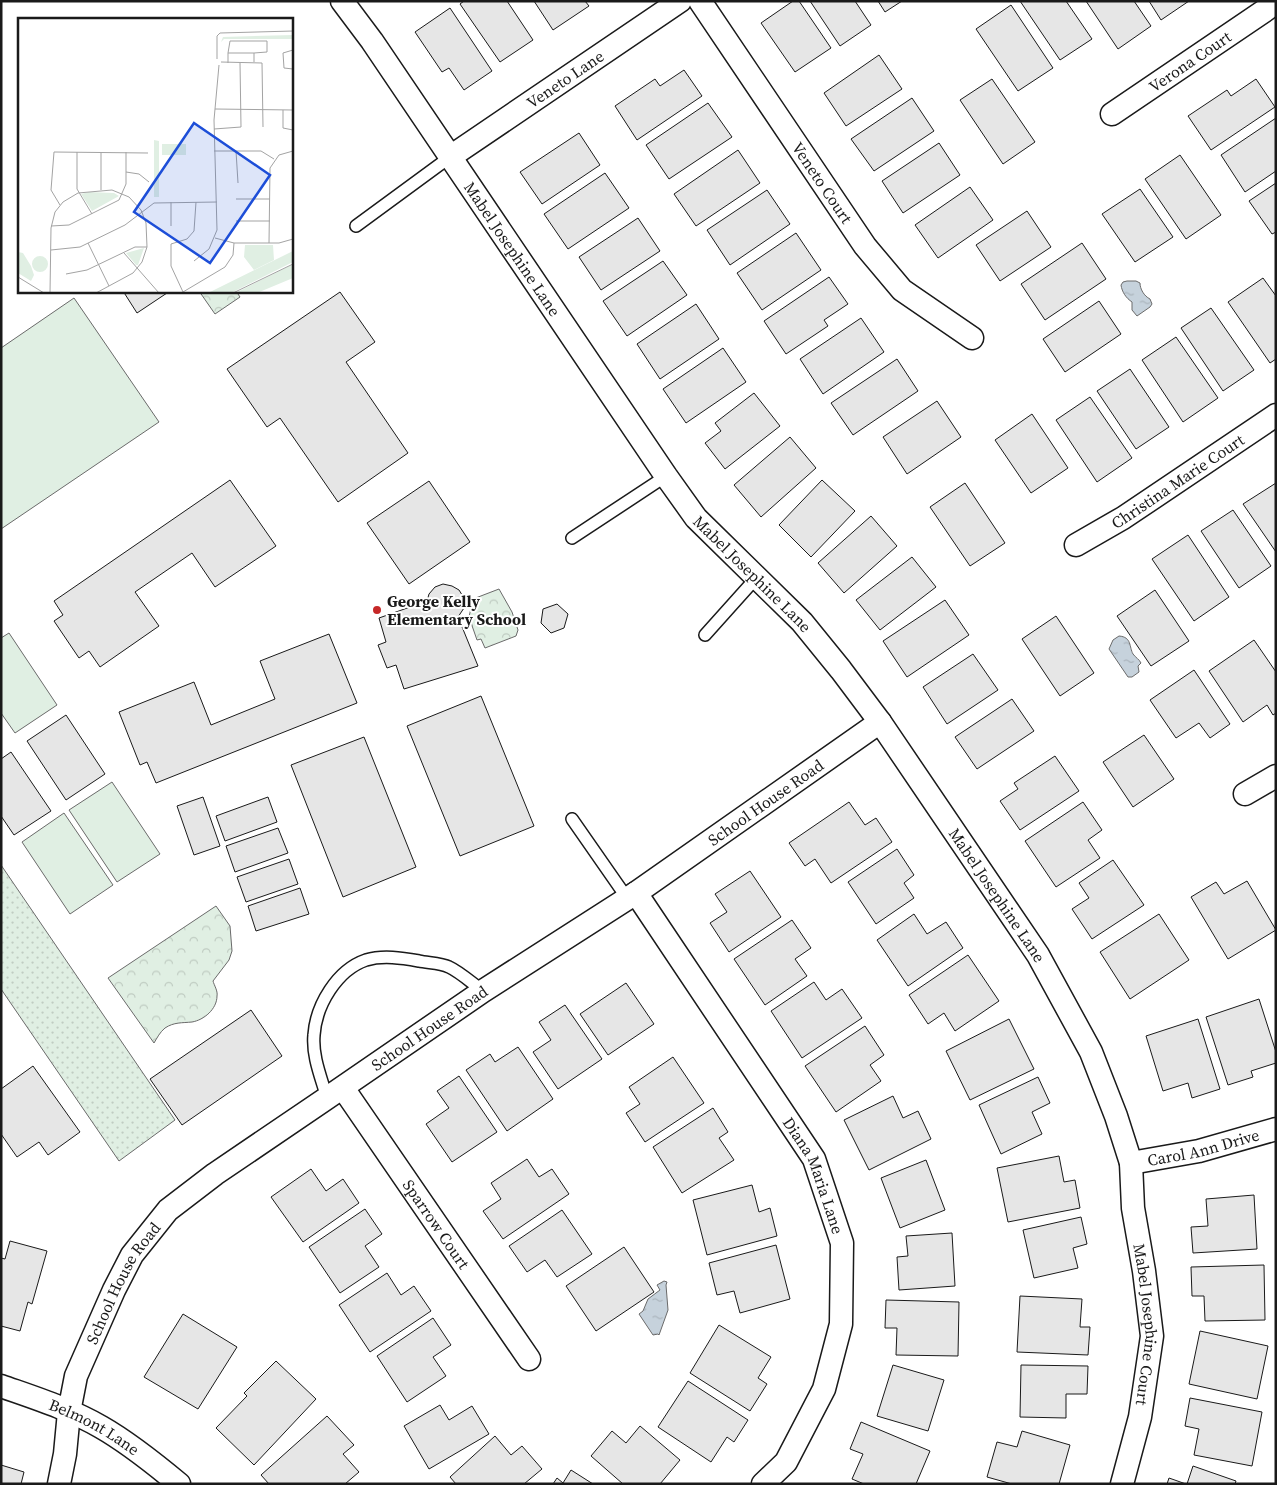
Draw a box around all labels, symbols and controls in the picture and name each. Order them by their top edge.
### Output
inset map [18,18,292,292]
street label: Verona Court [1144,25,1236,97]
street label: Veneto Lane [522,45,608,113]
street label: Veneto Court [787,138,858,228]
street label: Mabel Josephine Lane [459,177,566,321]
street label: Christina Marie Court [1107,428,1249,534]
street label: Mabel Josephine Lane [688,510,817,637]
place label: George Kelly Elementary School [387,590,526,630]
marker: George Kelly Elementary School [371,604,383,616]
street label: School House Road [703,754,828,851]
street label: Mabel Josephine Lane [944,823,1051,966]
street label: School House Road [367,980,492,1076]
street label: Diana Maria Lane [778,1113,849,1237]
street label: Carol Ann Drive [1146,1123,1262,1171]
street label: Sparrow Court [398,1175,475,1274]
street label: School House Road [81,1217,165,1347]
street label: Mabel Josephine Court [1128,1242,1163,1408]
street label: Belmont Lane [46,1393,144,1460]

